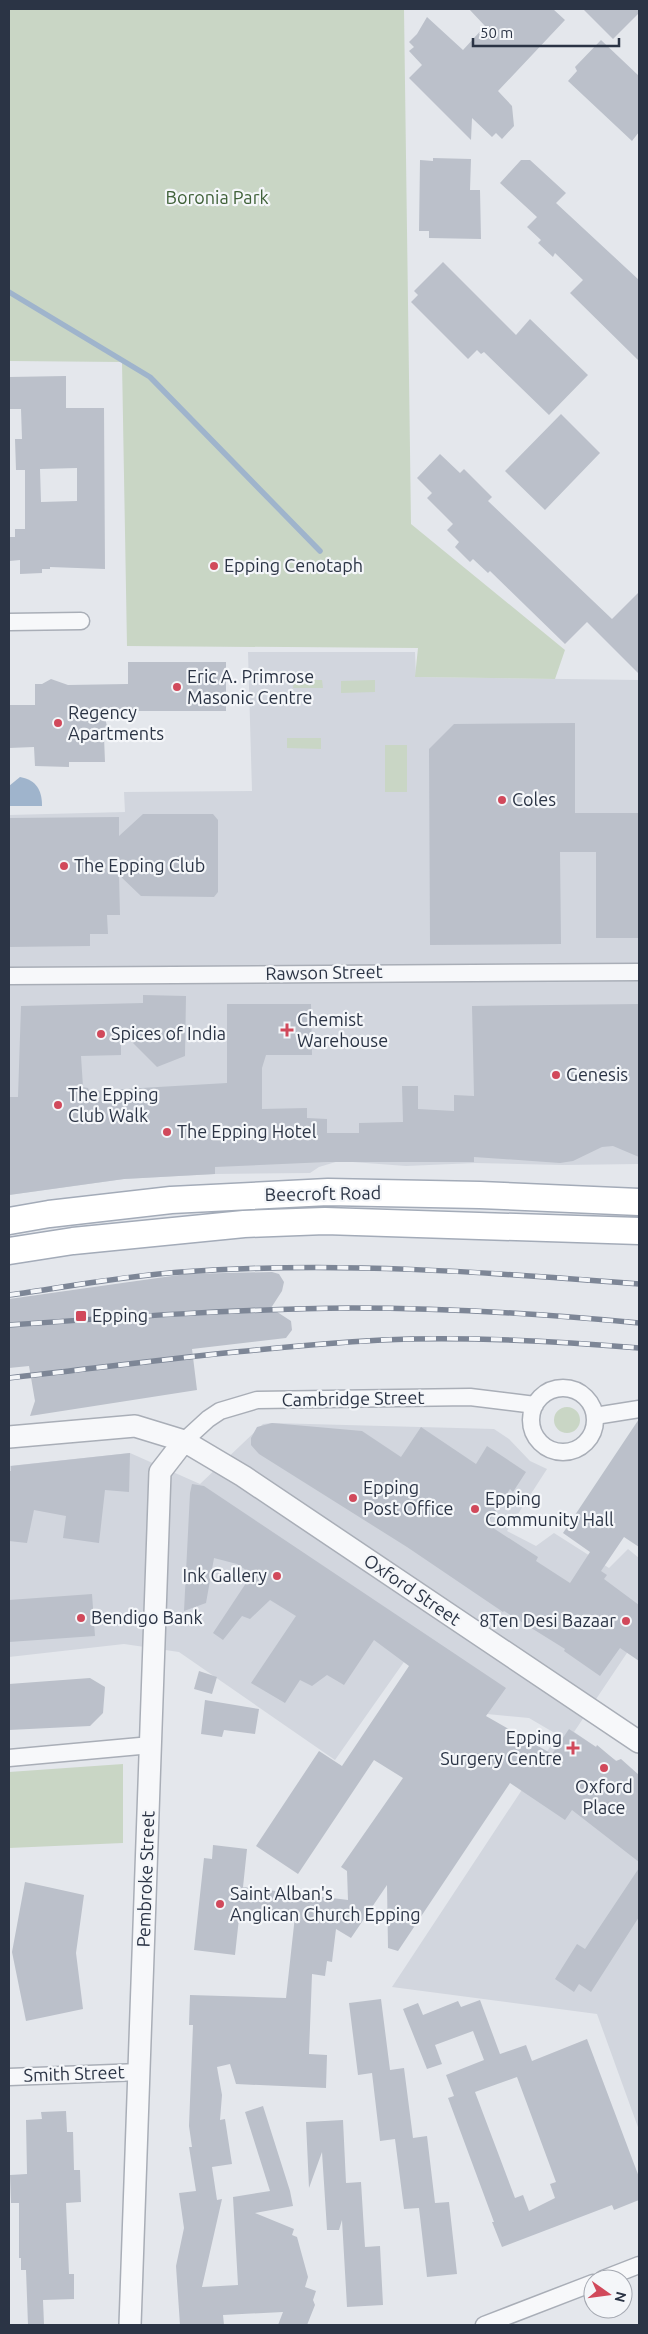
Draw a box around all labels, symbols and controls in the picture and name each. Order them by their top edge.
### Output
scale bar [473,15,619,47]
text: 50 m [480,24,513,41]
park label: Boronia Park [165,187,269,207]
place label: Epping Cenotaph [224,555,363,575]
marker: Epping Cenotaph [208,560,220,572]
place label: Eric A. Primrose Masonic Centre [187,666,314,707]
marker: Eric A. Primrose Masonic Centre [171,681,183,693]
place label: Regency Apartments [68,702,164,743]
marker: Regency Apartments [52,717,64,729]
place label: Coles [512,789,556,809]
marker: Coles [496,794,508,806]
place label: The Epping Club [74,855,205,875]
marker: The Epping Club [58,860,70,872]
street label: Rawson Street [265,961,383,983]
place label: Chemist Warehouse [297,1009,388,1050]
place label: Spices of India [111,1023,226,1043]
marker: Chemist Warehouse [281,1024,293,1036]
marker: Spices of India [95,1028,107,1040]
place label: Genesis [566,1064,628,1084]
marker: Genesis [550,1069,562,1081]
place label: The Epping Club Walk [68,1084,159,1125]
marker: The Epping Club Walk [52,1099,64,1111]
place label: The Epping Hotel [177,1121,317,1141]
marker: The Epping Hotel [161,1126,173,1138]
street label: Beecroft Road [265,1182,381,1204]
place label: Epping [92,1305,148,1325]
marker: Epping [74,1309,88,1323]
street label: Cambridge Street [281,1387,425,1409]
place label: Epping Post Office [363,1477,453,1518]
place label: Epping Community Hall [485,1488,614,1529]
marker: Epping Post Office [347,1492,359,1504]
marker: Epping Community Hall [469,1503,481,1515]
street label: Oxford Street [360,1550,465,1629]
place label: Ink Gallery [182,1565,267,1585]
marker: Ink Gallery [271,1570,283,1582]
place label: Bendigo Bank [91,1607,203,1627]
place label: 8Ten Desi Bazaar [479,1610,616,1630]
marker: Bendigo Bank [75,1612,87,1624]
marker: 8Ten Desi Bazaar [620,1615,632,1627]
place label: Epping Surgery Centre [440,1727,562,1768]
marker: Epping Surgery Centre [566,1741,580,1755]
marker: Oxford Place [598,1762,610,1774]
place label: Oxford Place [575,1776,633,1817]
street label: Pembroke Street [133,1810,157,1948]
place label: Saint Alban's Anglican Church Epping [230,1883,421,1924]
marker: Saint Alban's Anglican Church Epping [214,1898,226,1910]
street label: Smith Street [23,2061,125,2085]
north arrow [583,2269,633,2319]
text: N [612,2290,630,2304]

